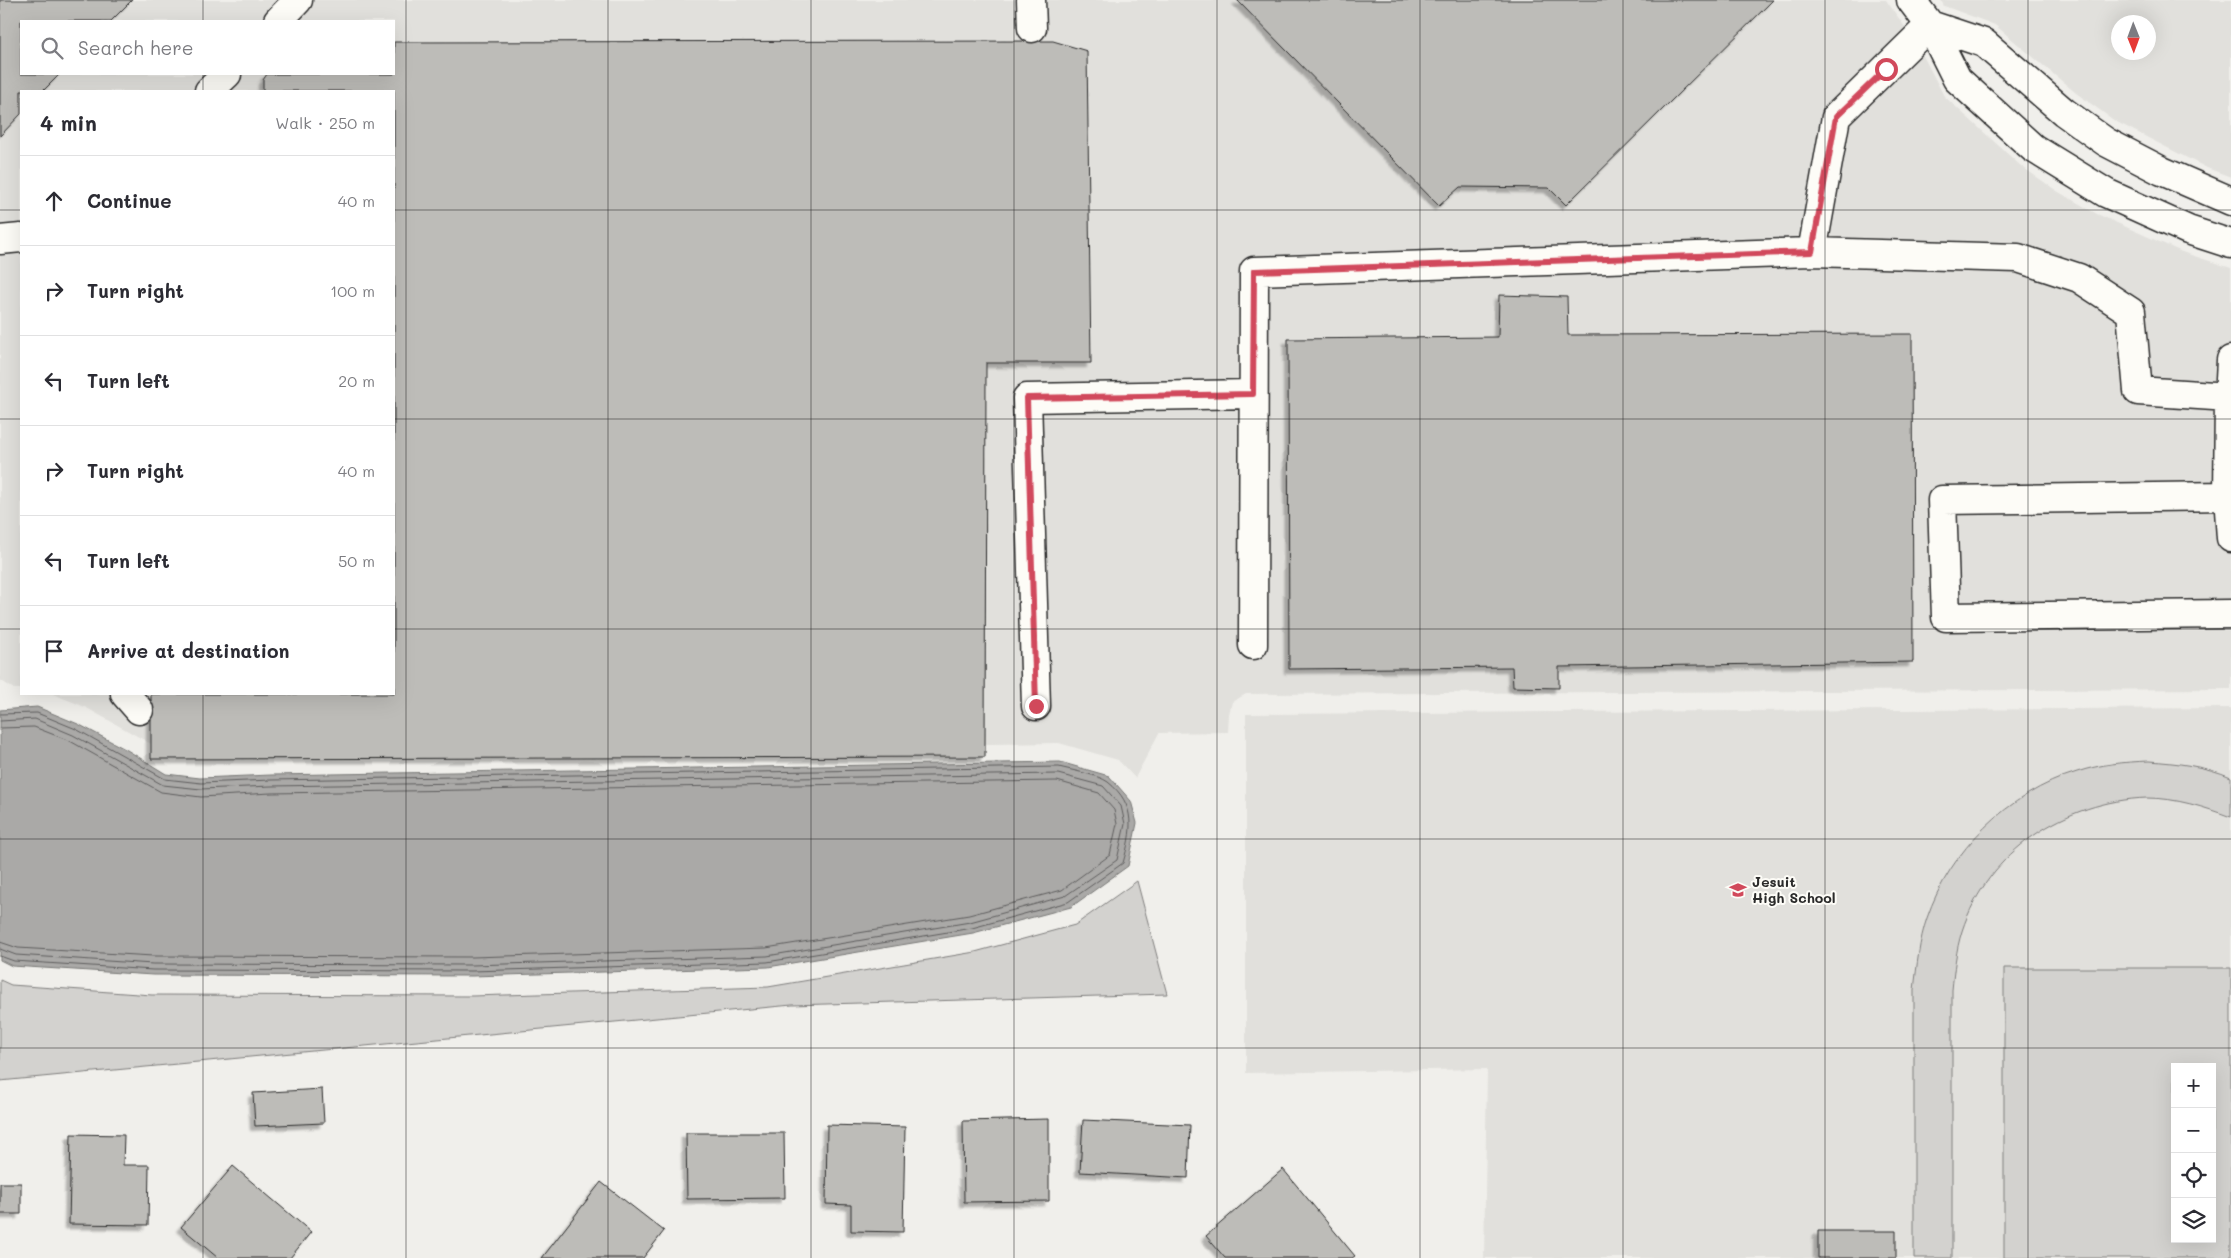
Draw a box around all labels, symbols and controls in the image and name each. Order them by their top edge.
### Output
north arrow [2111,15,2156,60]
search box [20,20,395,75]
icon: search [38,34,66,62]
text: Search here [78,35,194,60]
route start [1875,58,1898,81]
text: 4 min [40,109,97,136]
text: Walk · 250 m [275,112,375,133]
icon: ahead [40,187,68,215]
text: Continue [87,188,172,213]
text: 40 m [338,190,375,211]
icon: right [40,277,68,305]
text: Turn right [87,278,184,303]
text: 100 m [330,280,375,301]
icon: left [40,367,68,395]
text: Turn left [87,368,170,393]
text: 20 m [338,370,375,391]
icon: right [40,457,68,485]
text: Turn right [87,458,184,483]
text: 40 m [338,460,375,481]
icon: left [40,547,68,575]
text: Turn left [87,548,170,573]
text: 50 m [338,550,375,571]
icon: arrive [40,637,68,665]
text: Arrive at destination [87,638,290,663]
route end [1025,695,1048,718]
place label: Jesuit High School [1752,872,1836,907]
school or university icon: Jesuit High School [1728,880,1748,900]
map controls [2171,1063,2216,1243]
button: + [2171,1063,2216,1108]
button: − [2171,1108,2216,1153]
button: locate [2171,1153,2216,1198]
button: layers [2171,1198,2216,1243]

